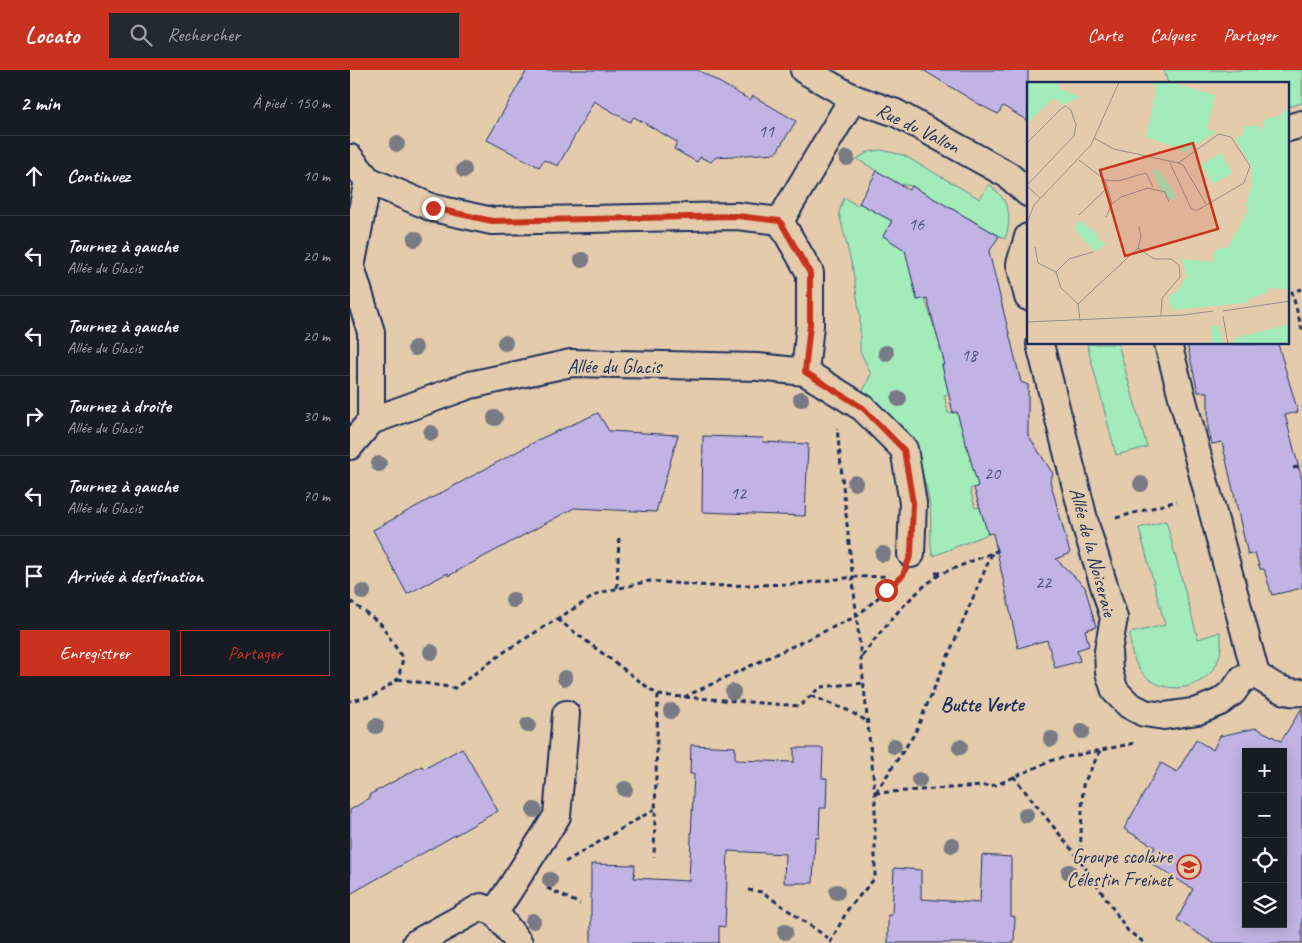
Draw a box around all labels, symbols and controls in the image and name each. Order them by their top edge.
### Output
search box [109,13,459,58]
text: Locato [25,20,79,50]
icon: search [127,21,155,49]
text: Rechercher [167,23,240,47]
text: Carte [1088,24,1122,46]
text: Calques [1150,24,1195,46]
text: Partager [1223,24,1277,46]
inset map [1027,82,1289,345]
text: 2 min [20,90,60,116]
text: À pied · 150 m [252,93,330,113]
street label: Rue du Vallon [872,97,965,159]
house number: 11 [758,120,775,142]
icon: ahead [20,162,48,190]
text: Continuez [67,164,130,188]
text: 10 m [303,166,330,186]
route end [422,197,445,220]
house number: 16 [908,213,925,235]
text: Tournez à gauche [67,234,178,258]
icon: left [20,242,48,270]
text: 20 m [303,246,330,266]
text: Allée du Glacis [67,258,142,278]
text: Tournez à gauche [67,314,178,338]
icon: left [20,322,48,350]
text: 20 m [303,326,330,346]
text: Allée du Glacis [67,338,142,358]
house number: 18 [961,344,979,366]
street label: Allée du Glacis [567,354,663,379]
text: Tournez à droite [67,394,171,418]
icon: right [20,402,48,430]
text: 30 m [303,406,330,426]
text: Allée du Glacis [67,418,142,438]
house number: 20 [984,462,1002,484]
text: Tournez à gauche [67,474,178,498]
icon: left [20,482,48,510]
house number: 12 [730,482,748,504]
street label: Allée de la Noiseraie [1064,485,1123,621]
text: 70 m [303,486,330,506]
text: Allée du Glacis [67,498,142,518]
icon: arrive [20,562,48,590]
text: Arrivée à destination [67,564,203,588]
house number: 22 [1035,571,1053,593]
route start [875,579,898,602]
button: Enregistrer [20,630,170,676]
button: Partager [180,630,330,676]
district label: Butte Verte [941,691,1025,717]
map controls [1242,748,1287,928]
button: + [1242,748,1287,793]
button: − [1242,793,1287,838]
button: locate [1242,838,1287,883]
place label: Groupe scolaire Célestin Freinet [1067,844,1174,892]
school or university icon: Groupe scolaire Célestin Freinet [1176,854,1202,880]
button: layers [1242,883,1287,928]

